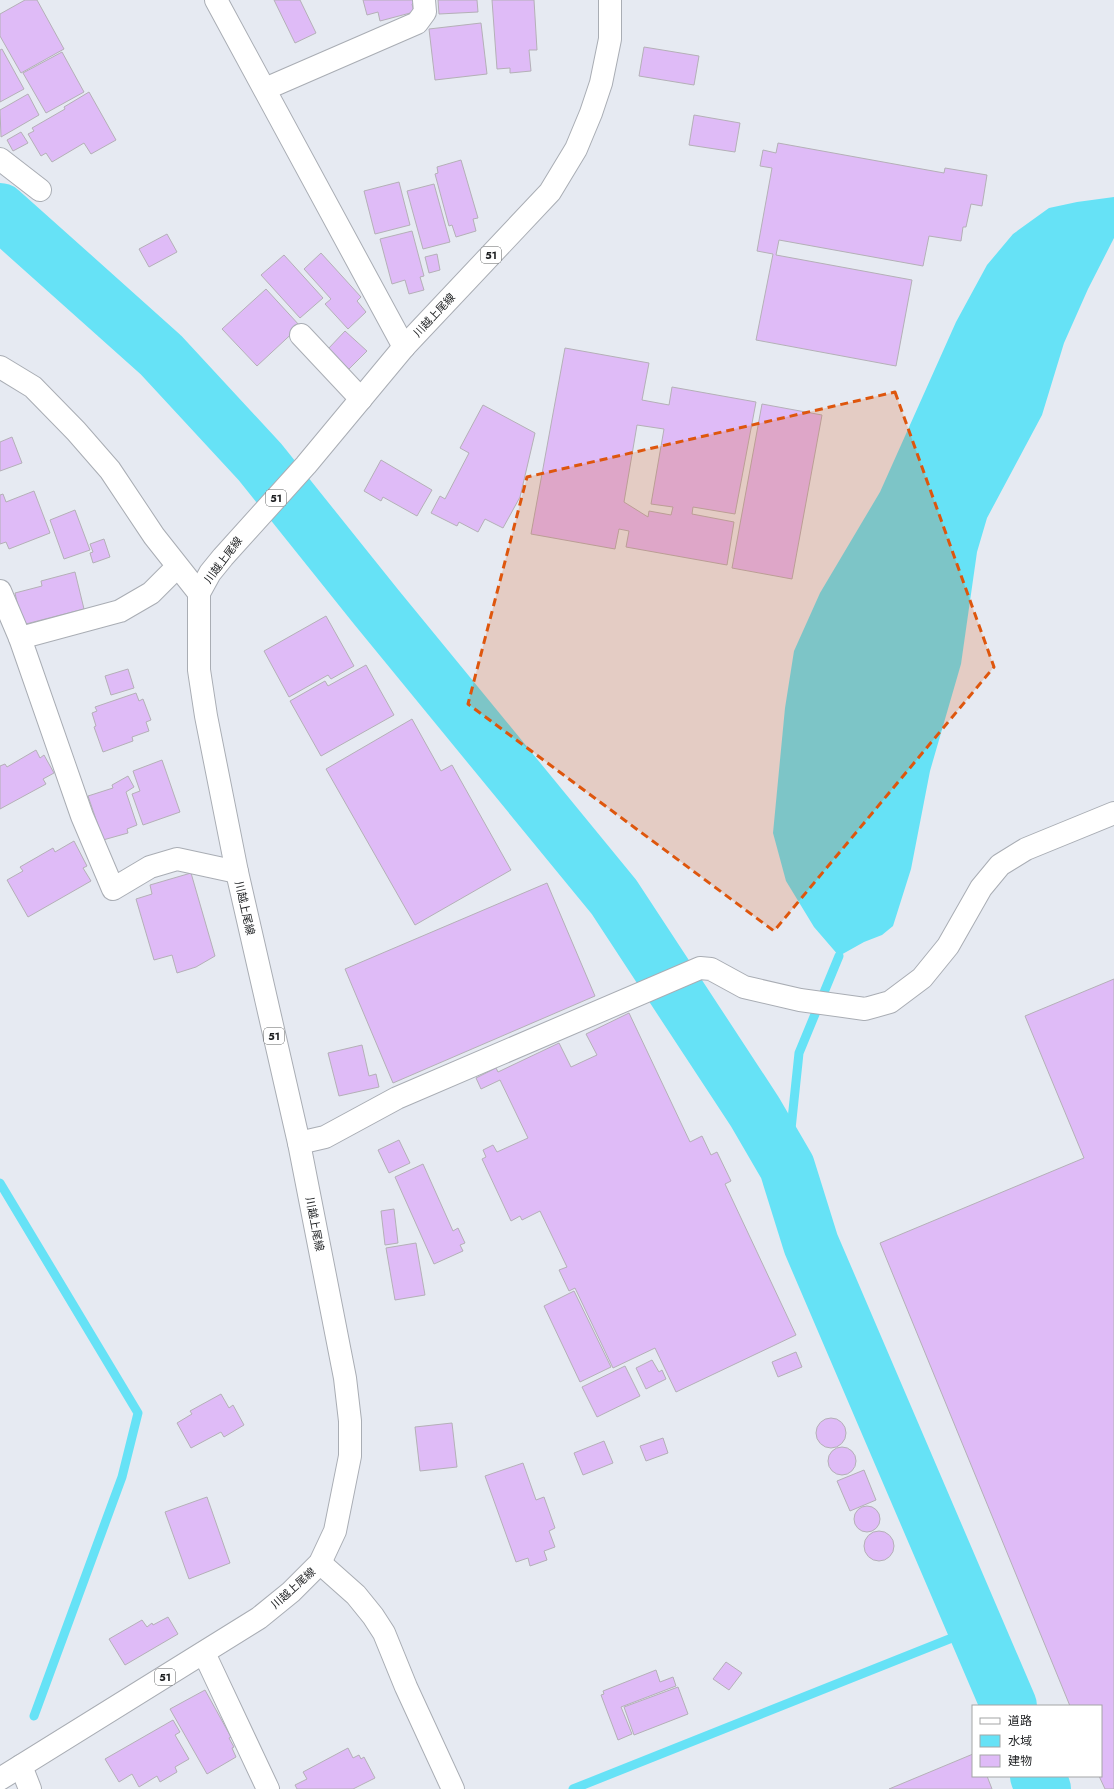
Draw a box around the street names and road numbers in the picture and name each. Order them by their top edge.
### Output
road number: 51 [481,247,501,263]
street label: 川越上尾線 [409,289,459,341]
road number: 51 [266,490,286,506]
street label: 川越上尾線 [200,533,246,587]
street label: 川越上尾線 [231,879,259,937]
road number: 51 [264,1028,284,1044]
street label: 川越上尾線 [302,1195,328,1253]
street label: 川越上尾線 [267,1564,319,1612]
road number: 51 [155,1669,175,1685]

